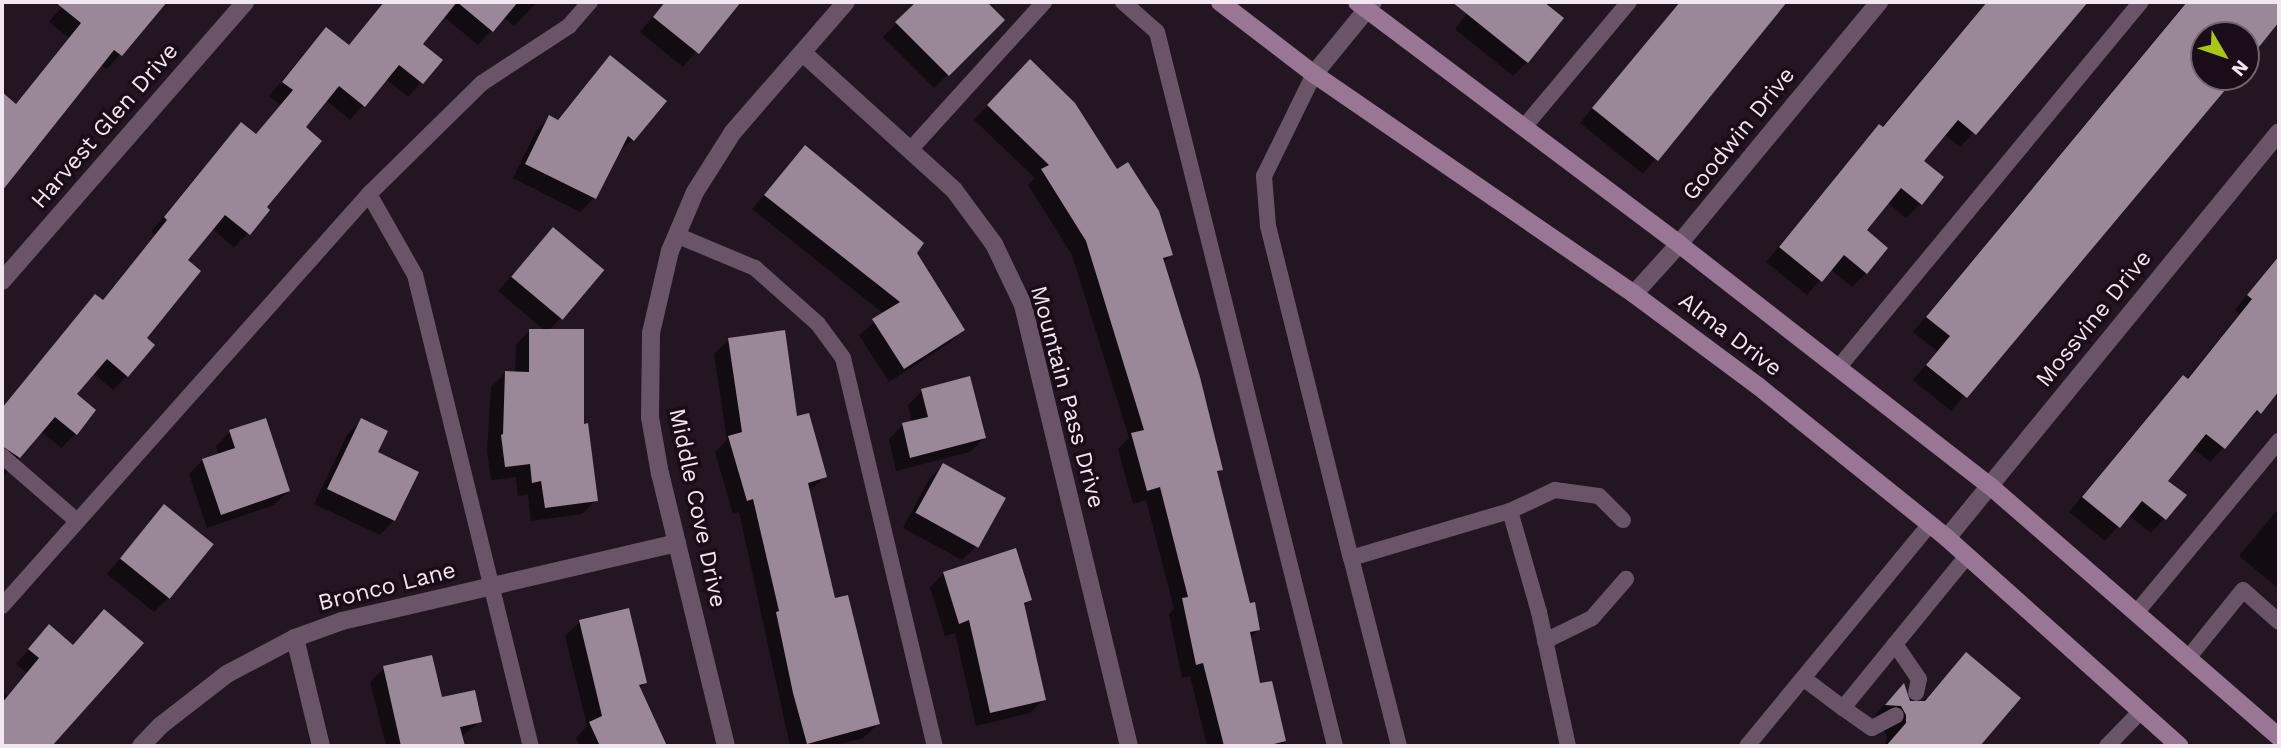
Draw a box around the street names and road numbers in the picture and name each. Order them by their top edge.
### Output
street label: Harvest Glen Drive [26,38,184,214]
street label: Goodwin Drive [1677,62,1801,206]
street label: Mossvine Drive [2030,245,2158,393]
street label: Mountain Pass Drive [1024,283,1110,511]
street label: Alma Drive [1673,287,1787,383]
street label: Middle Cove Drive [662,406,732,610]
street label: Bronco Lane [315,557,459,617]

